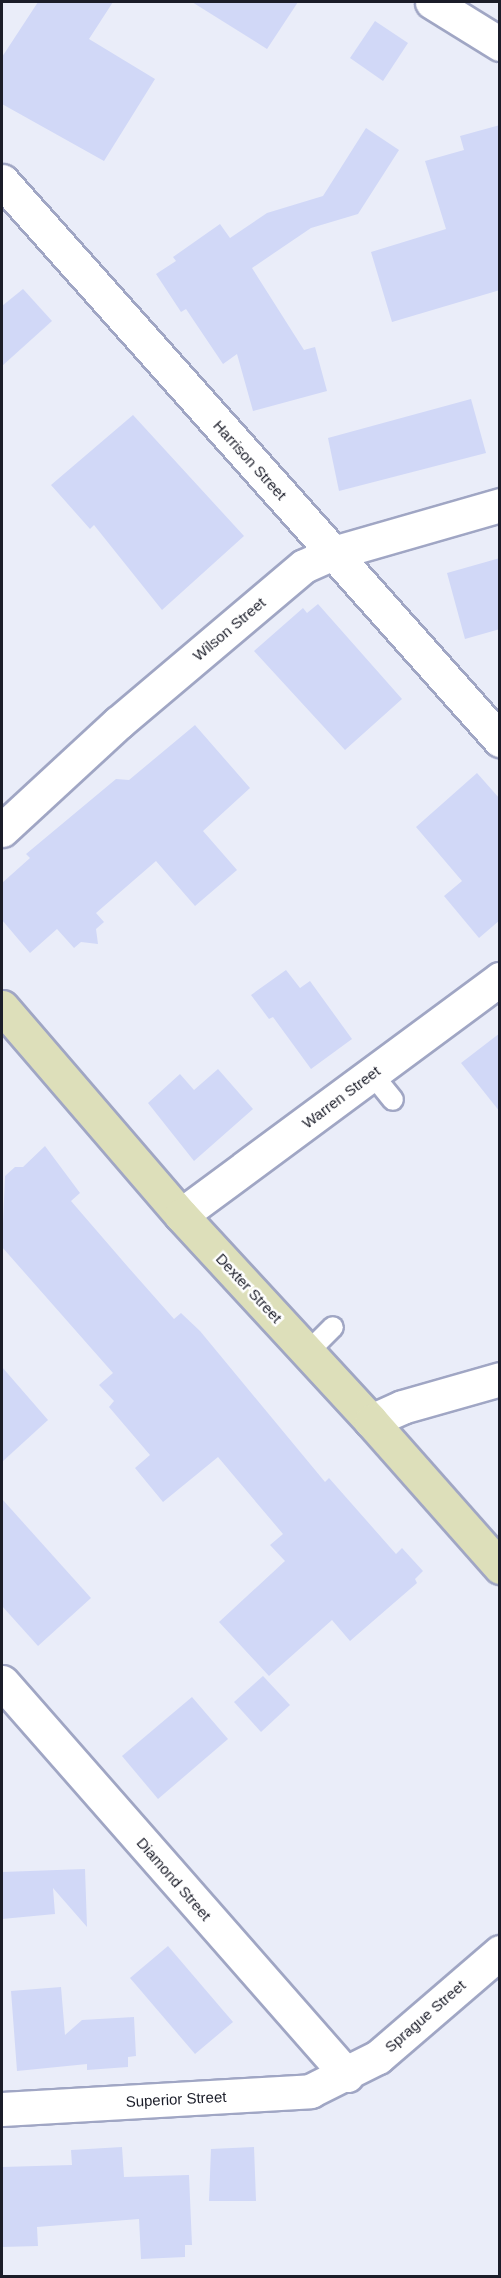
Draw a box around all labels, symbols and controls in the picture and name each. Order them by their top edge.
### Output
street label: Harrison Street [210,416,290,504]
street label: Wilson Street [189,593,269,665]
street label: Warren Street [299,1062,383,1132]
street label: Dexter Street [212,1250,286,1326]
street label: Diamond Street [133,1834,215,1924]
street label: Sprague Street [381,1976,469,2056]
street label: Superior Street [125,2087,227,2111]

